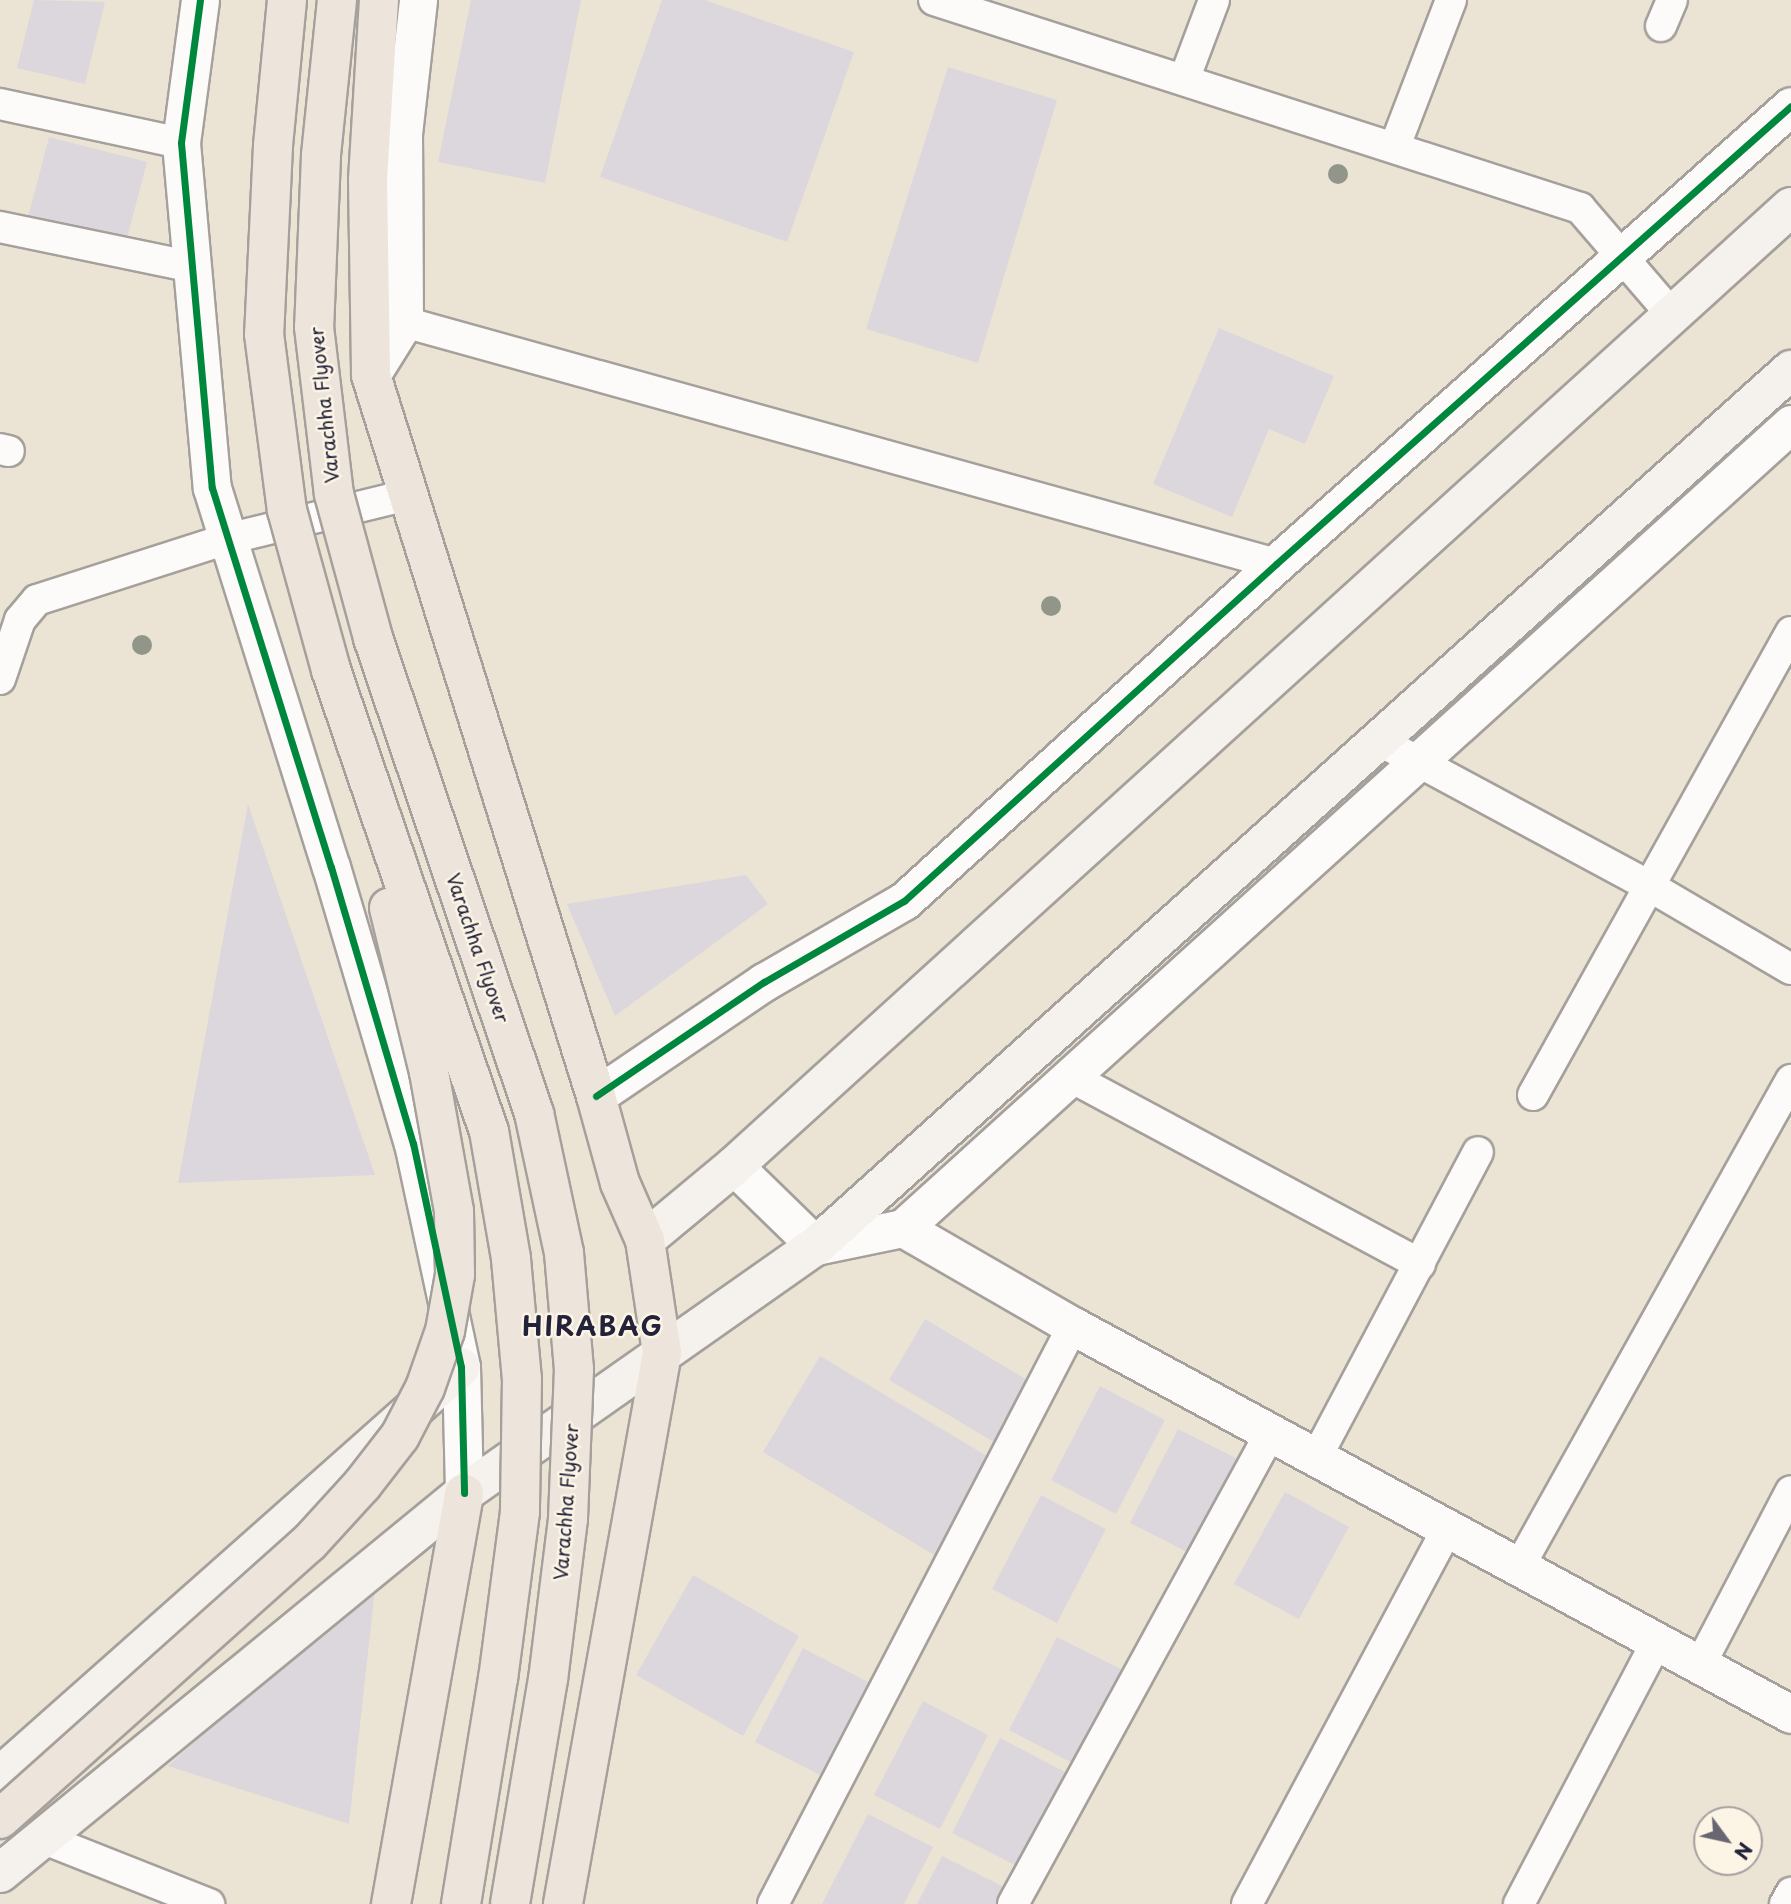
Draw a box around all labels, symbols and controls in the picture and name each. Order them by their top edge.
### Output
street label: Varachha Flyover [304,325,344,485]
street label: Varachha Flyover [441,869,515,1027]
district label: HIRABAG [524,1310,662,1342]
street label: Varachha Flyover [549,1422,583,1582]
north arrow [1693,1806,1763,1876]
text: N [1728,1837,1760,1865]

